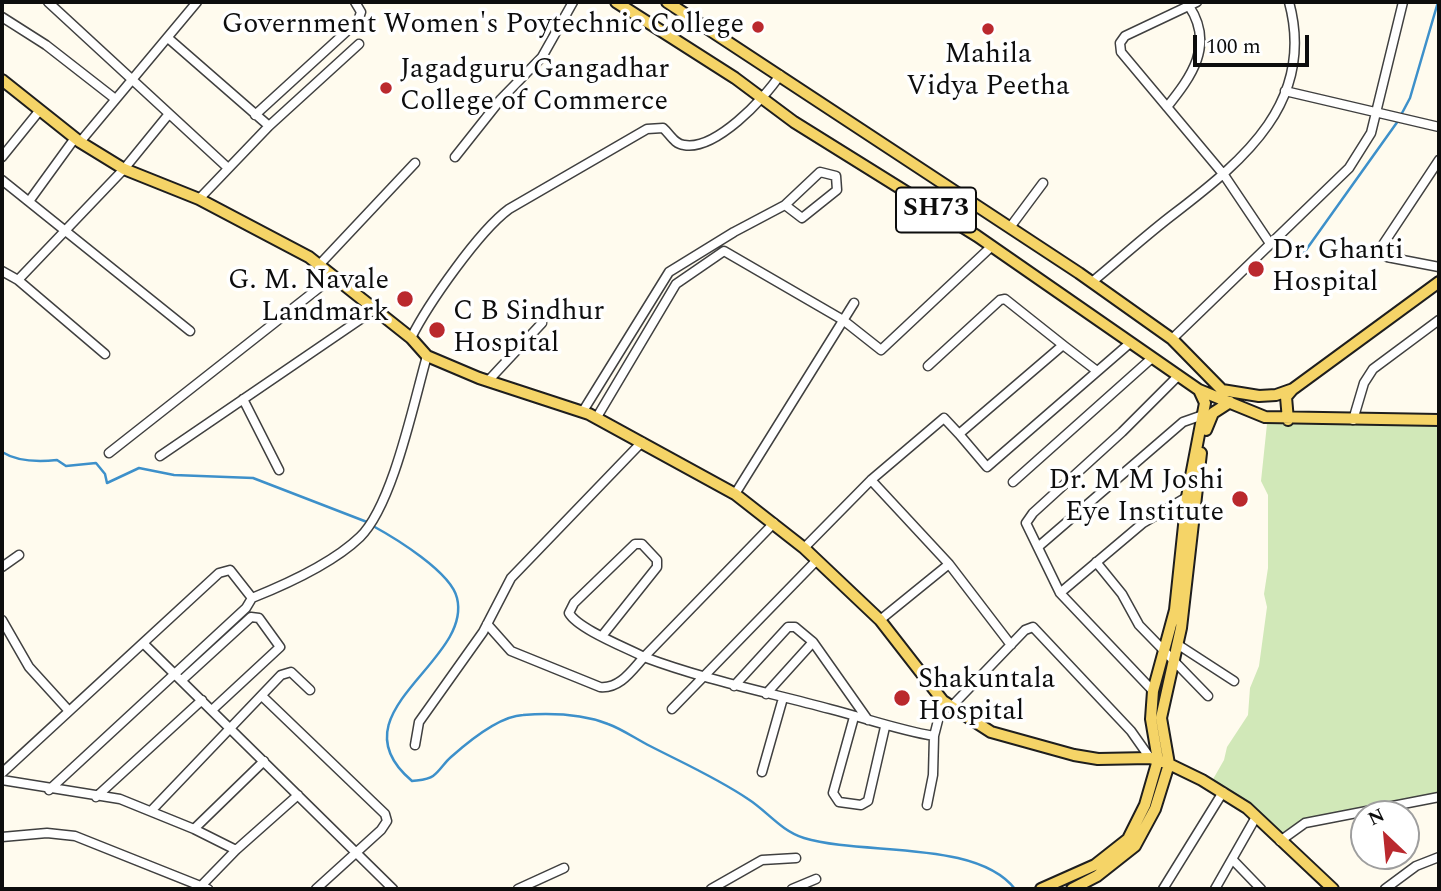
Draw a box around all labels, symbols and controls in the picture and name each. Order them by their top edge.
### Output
place label: Government Women's Poytechnic College [222,10,744,44]
marker: Government Women's Poytechnic College [750,19,766,35]
marker: Mahila Vidya Peetha [980,21,996,37]
scale bar [1196,21,1312,65]
text: 100 m [1206,31,1261,63]
place label: Mahila Vidya Peetha [906,40,1070,106]
place label: Jagadguru Gangadhar College of Commerce [400,55,669,121]
marker: Jagadguru Gangadhar College of Commerce [378,80,394,96]
road number: SH73 [896,188,976,232]
place label: Dr. Ghanti Hospital [1272,236,1404,302]
marker: Dr. Ghanti Hospital [1246,259,1266,279]
place label: G. M. Navale Landmark [228,266,389,332]
marker: G. M. Navale Landmark [395,289,415,309]
place label: C B Sindhur Hospital [453,297,604,363]
marker: C B Sindhur Hospital [427,320,447,340]
place label: Dr. M M Joshi Eye Institute [1048,466,1224,532]
marker: Dr. M M Joshi Eye Institute [1230,489,1250,509]
place label: Shakuntala Hospital [918,665,1055,731]
marker: Shakuntala Hospital [892,688,912,708]
north arrow [1350,800,1420,870]
text: N [1363,801,1390,834]

